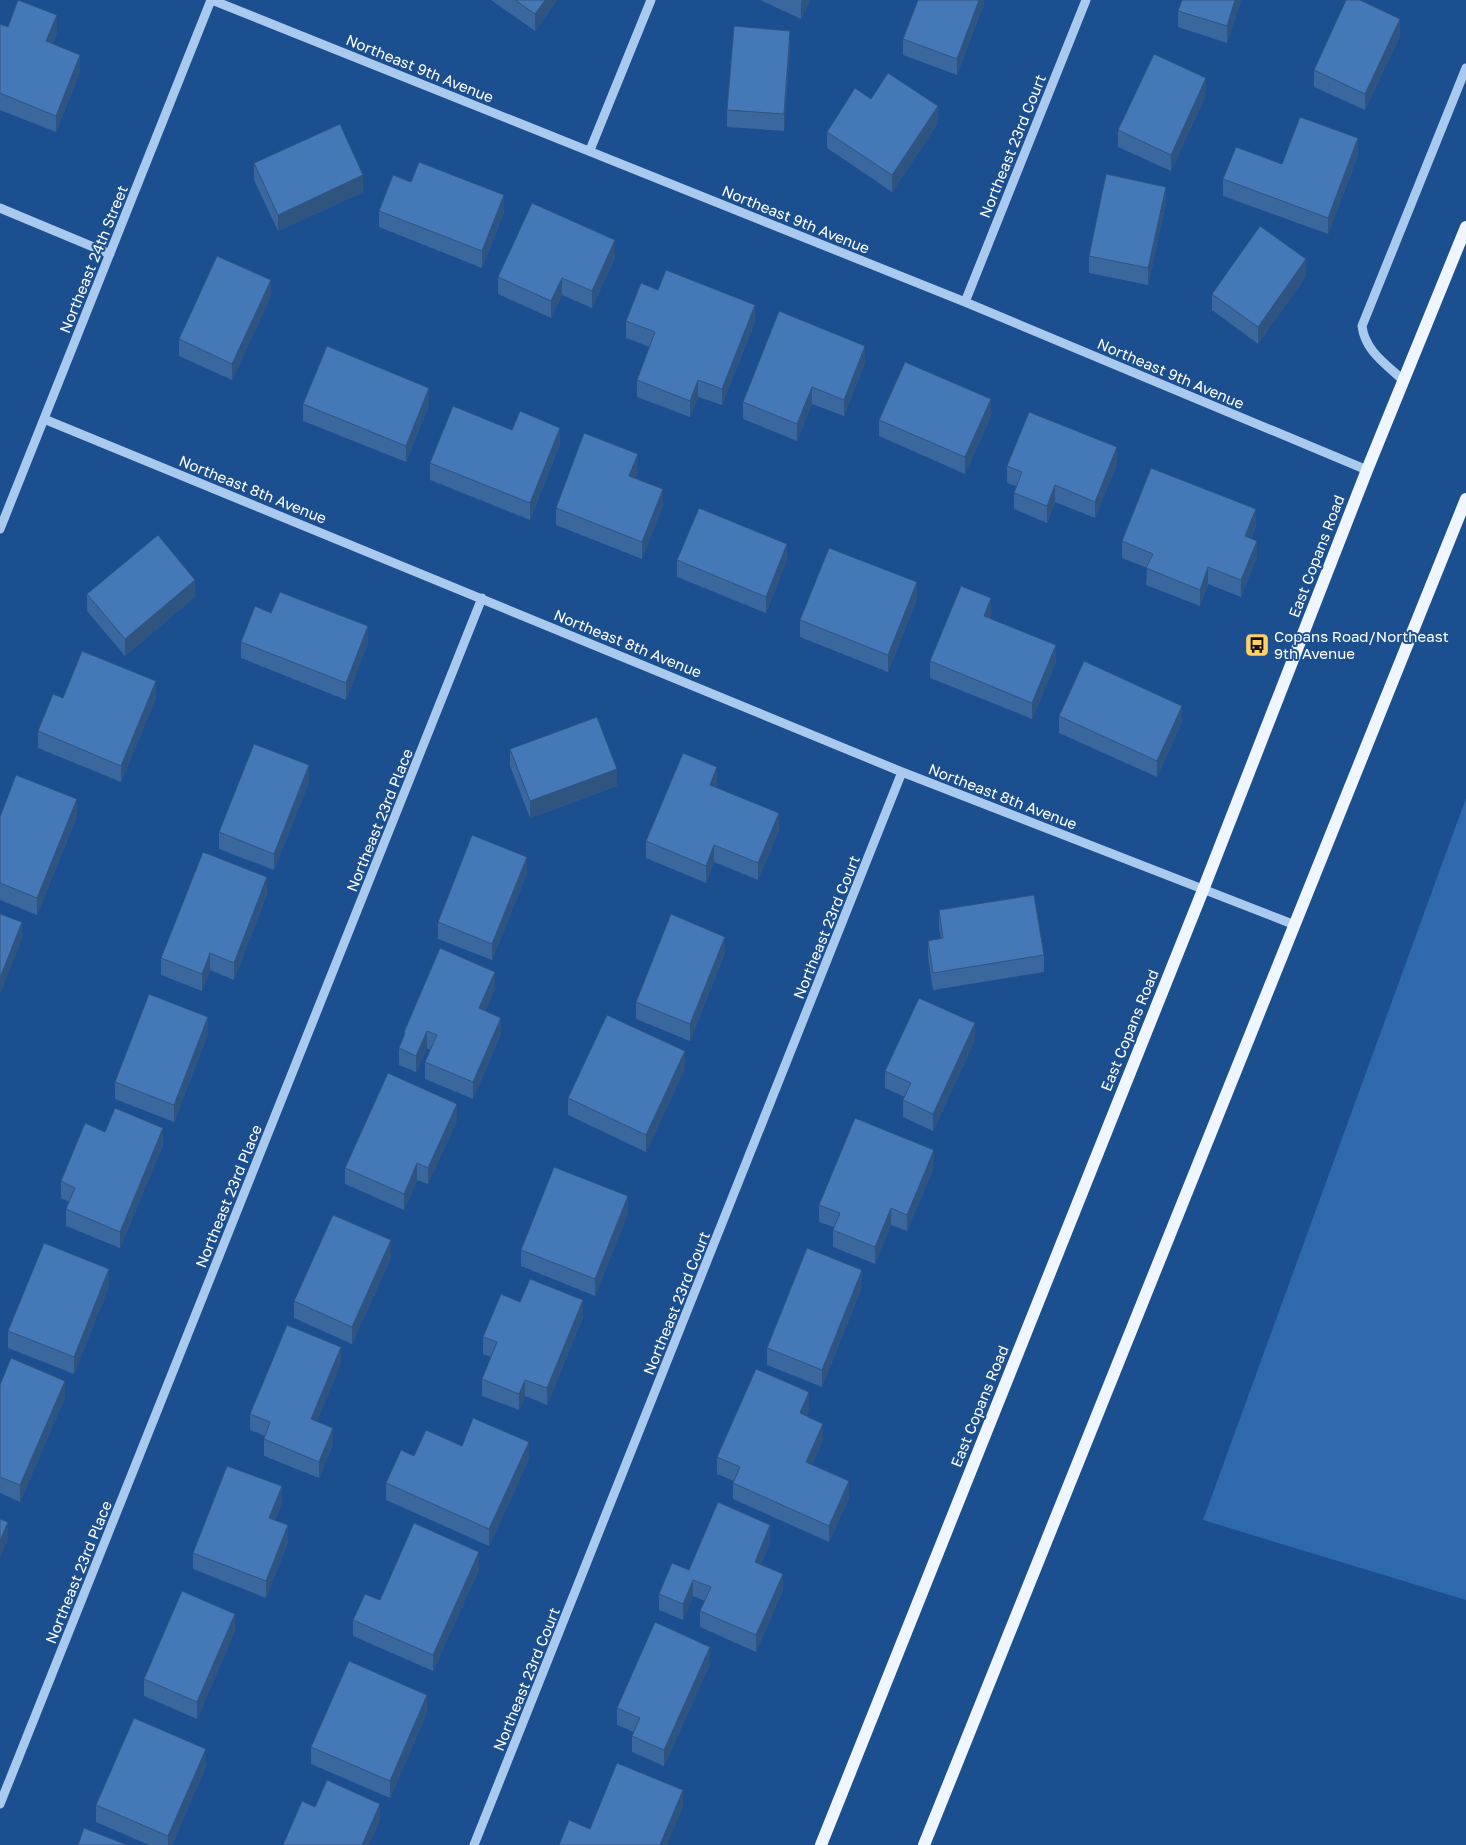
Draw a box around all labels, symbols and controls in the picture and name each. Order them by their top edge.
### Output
street label: Northeast 9th Avenue [344,30,497,106]
street label: Northeast 23rd Court [975,72,1049,220]
street label: Northeast 9th Avenue [720,181,873,257]
street label: Northeast 24th Street [55,182,131,336]
street label: Northeast 9th Avenue [1095,334,1247,412]
street label: Northeast 8th Avenue [177,451,330,527]
street label: East Copans Road [1284,492,1348,620]
street label: Northeast 8th Avenue [552,605,705,681]
place label: Copans Road/Northeast 9th Avenue [1274,627,1449,662]
bus stop icon: Copans Road/Northeast 9th Avenue [1244,632,1270,658]
street label: Northeast 23rd Place [342,746,416,894]
street label: Northeast 8th Avenue [926,759,1080,833]
street label: Northeast 23rd Court [789,853,863,1001]
street label: East Copans Road [1096,966,1162,1094]
street label: Northeast 23rd Place [191,1122,265,1270]
street label: Northeast 23rd Court [639,1229,713,1377]
street label: East Copans Road [946,1342,1012,1470]
street label: Northeast 23rd Place [41,1498,115,1646]
street label: Northeast 23rd Court [489,1605,563,1753]

